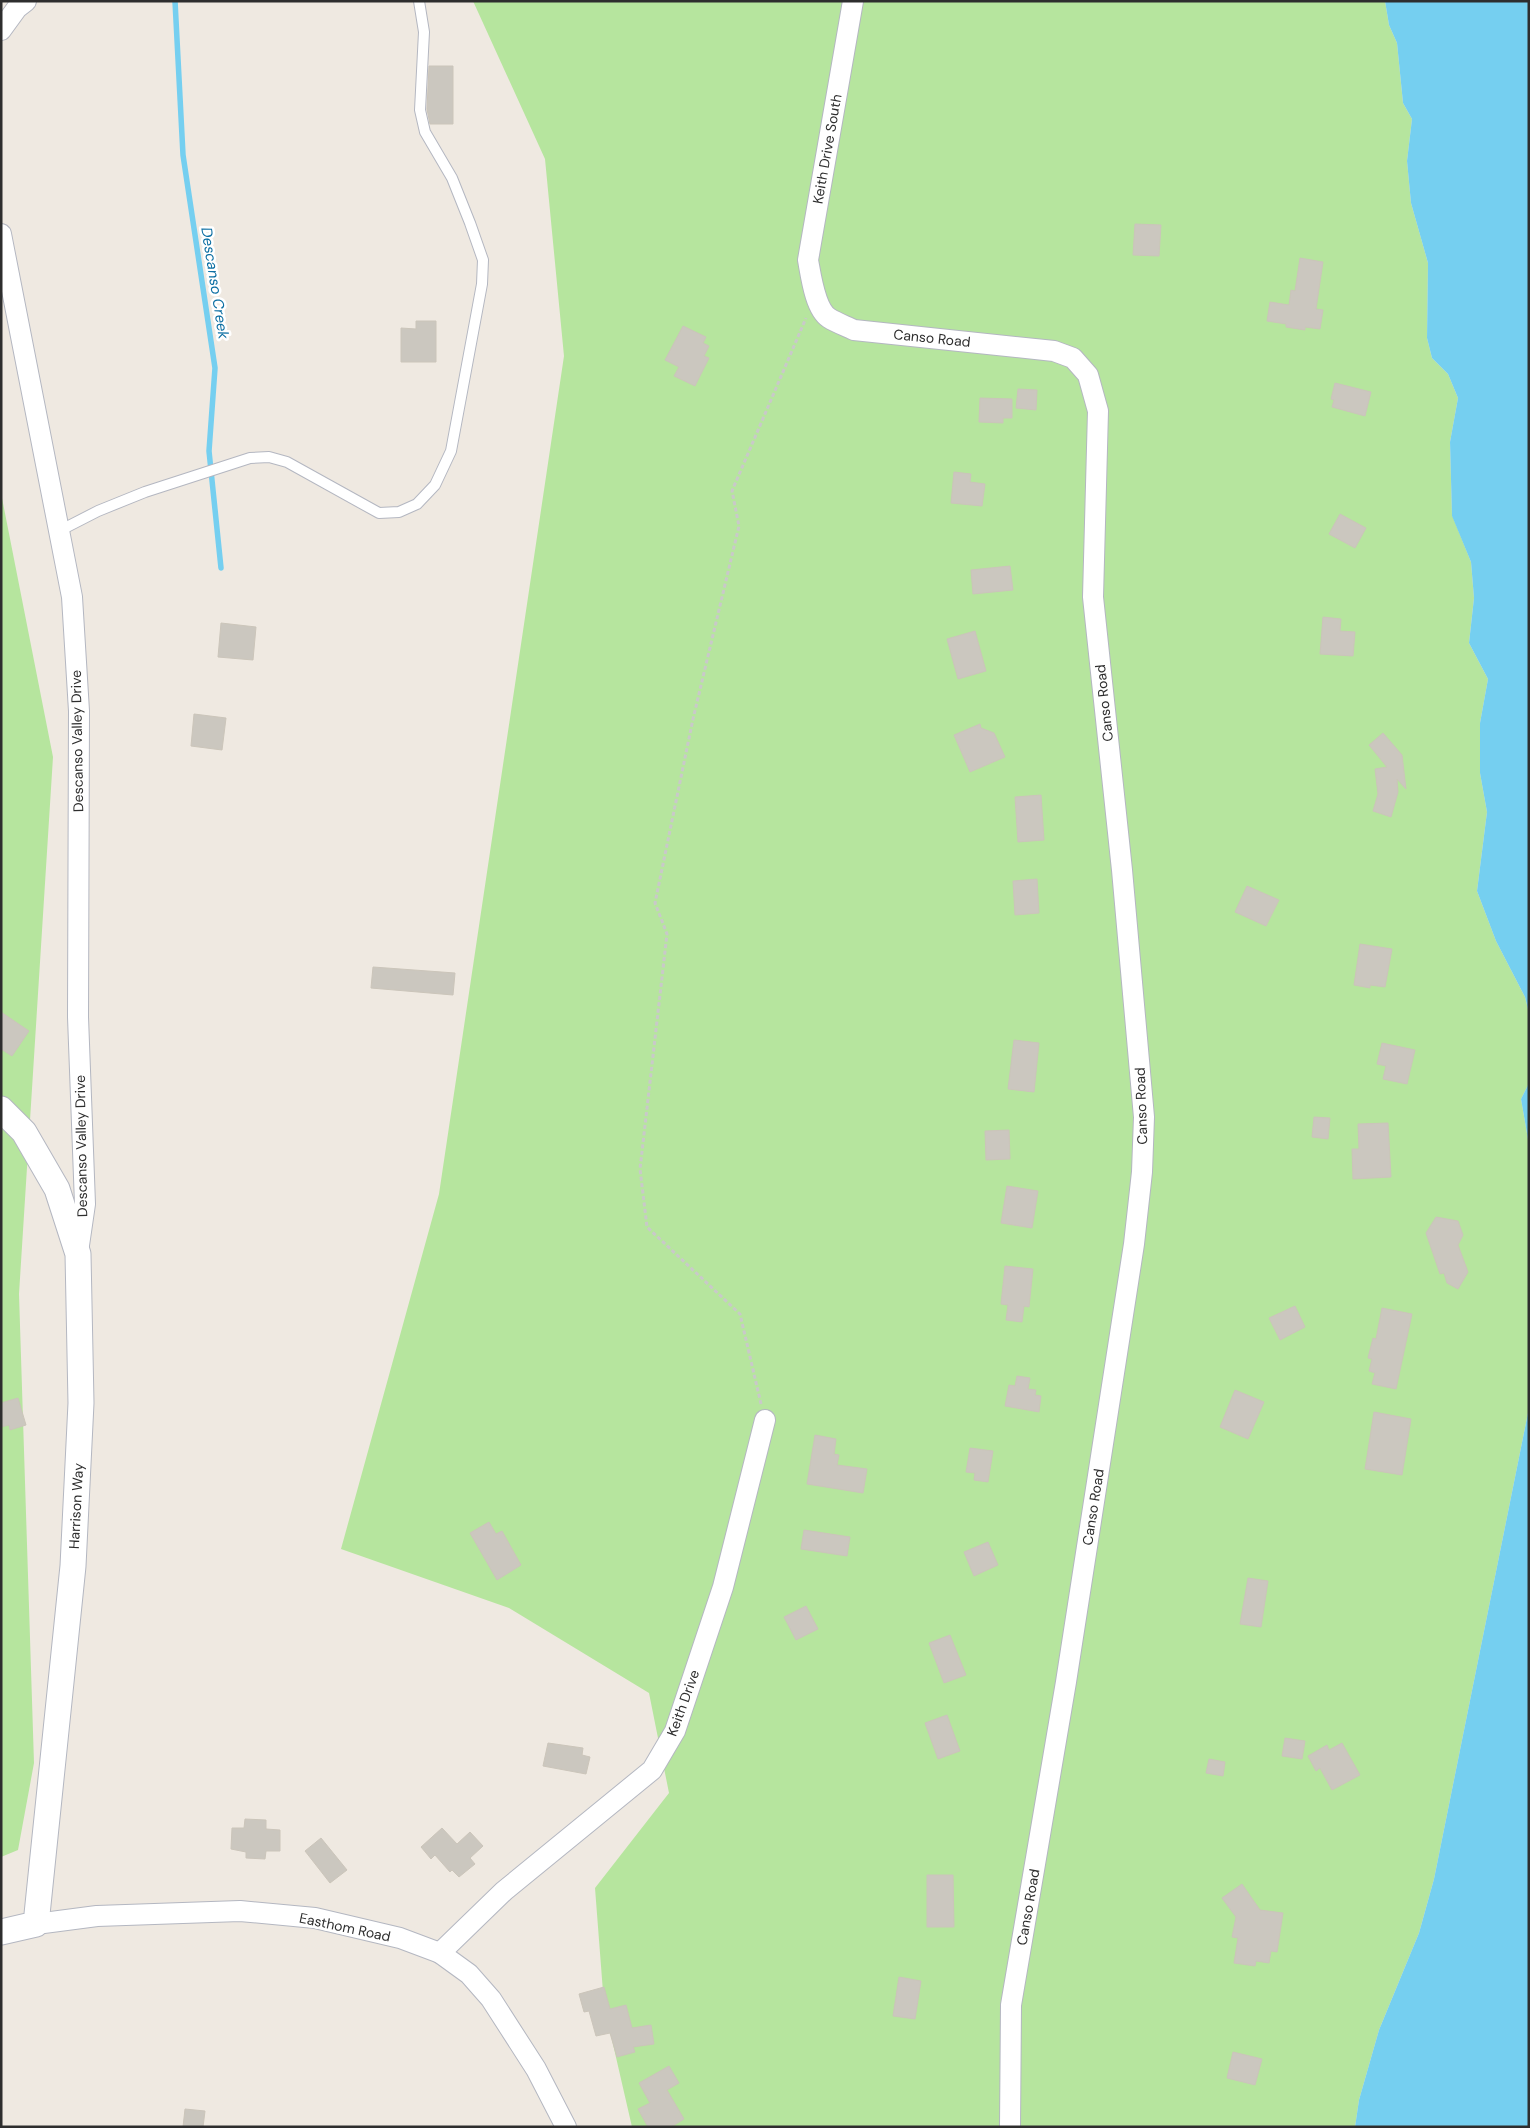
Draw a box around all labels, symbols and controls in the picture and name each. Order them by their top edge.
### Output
street label: Keith Drive South [808,93,846,205]
water label: Descanso Creek [196,226,234,341]
street label: Canso Road [893,325,971,351]
street label: Canso Road [1091,664,1117,742]
street label: Descanso Valley Drive [67,670,87,812]
street label: Canso Road [1131,1067,1151,1145]
street label: Descanso Valley Drive [71,1075,91,1217]
street label: Harrison Way [65,1462,87,1549]
street label: Canso Road [1078,1467,1108,1547]
street label: Keith Drive [663,1667,703,1739]
street label: Canso Road [1012,1867,1044,1947]
street label: Easthom Road [298,1909,392,1945]

